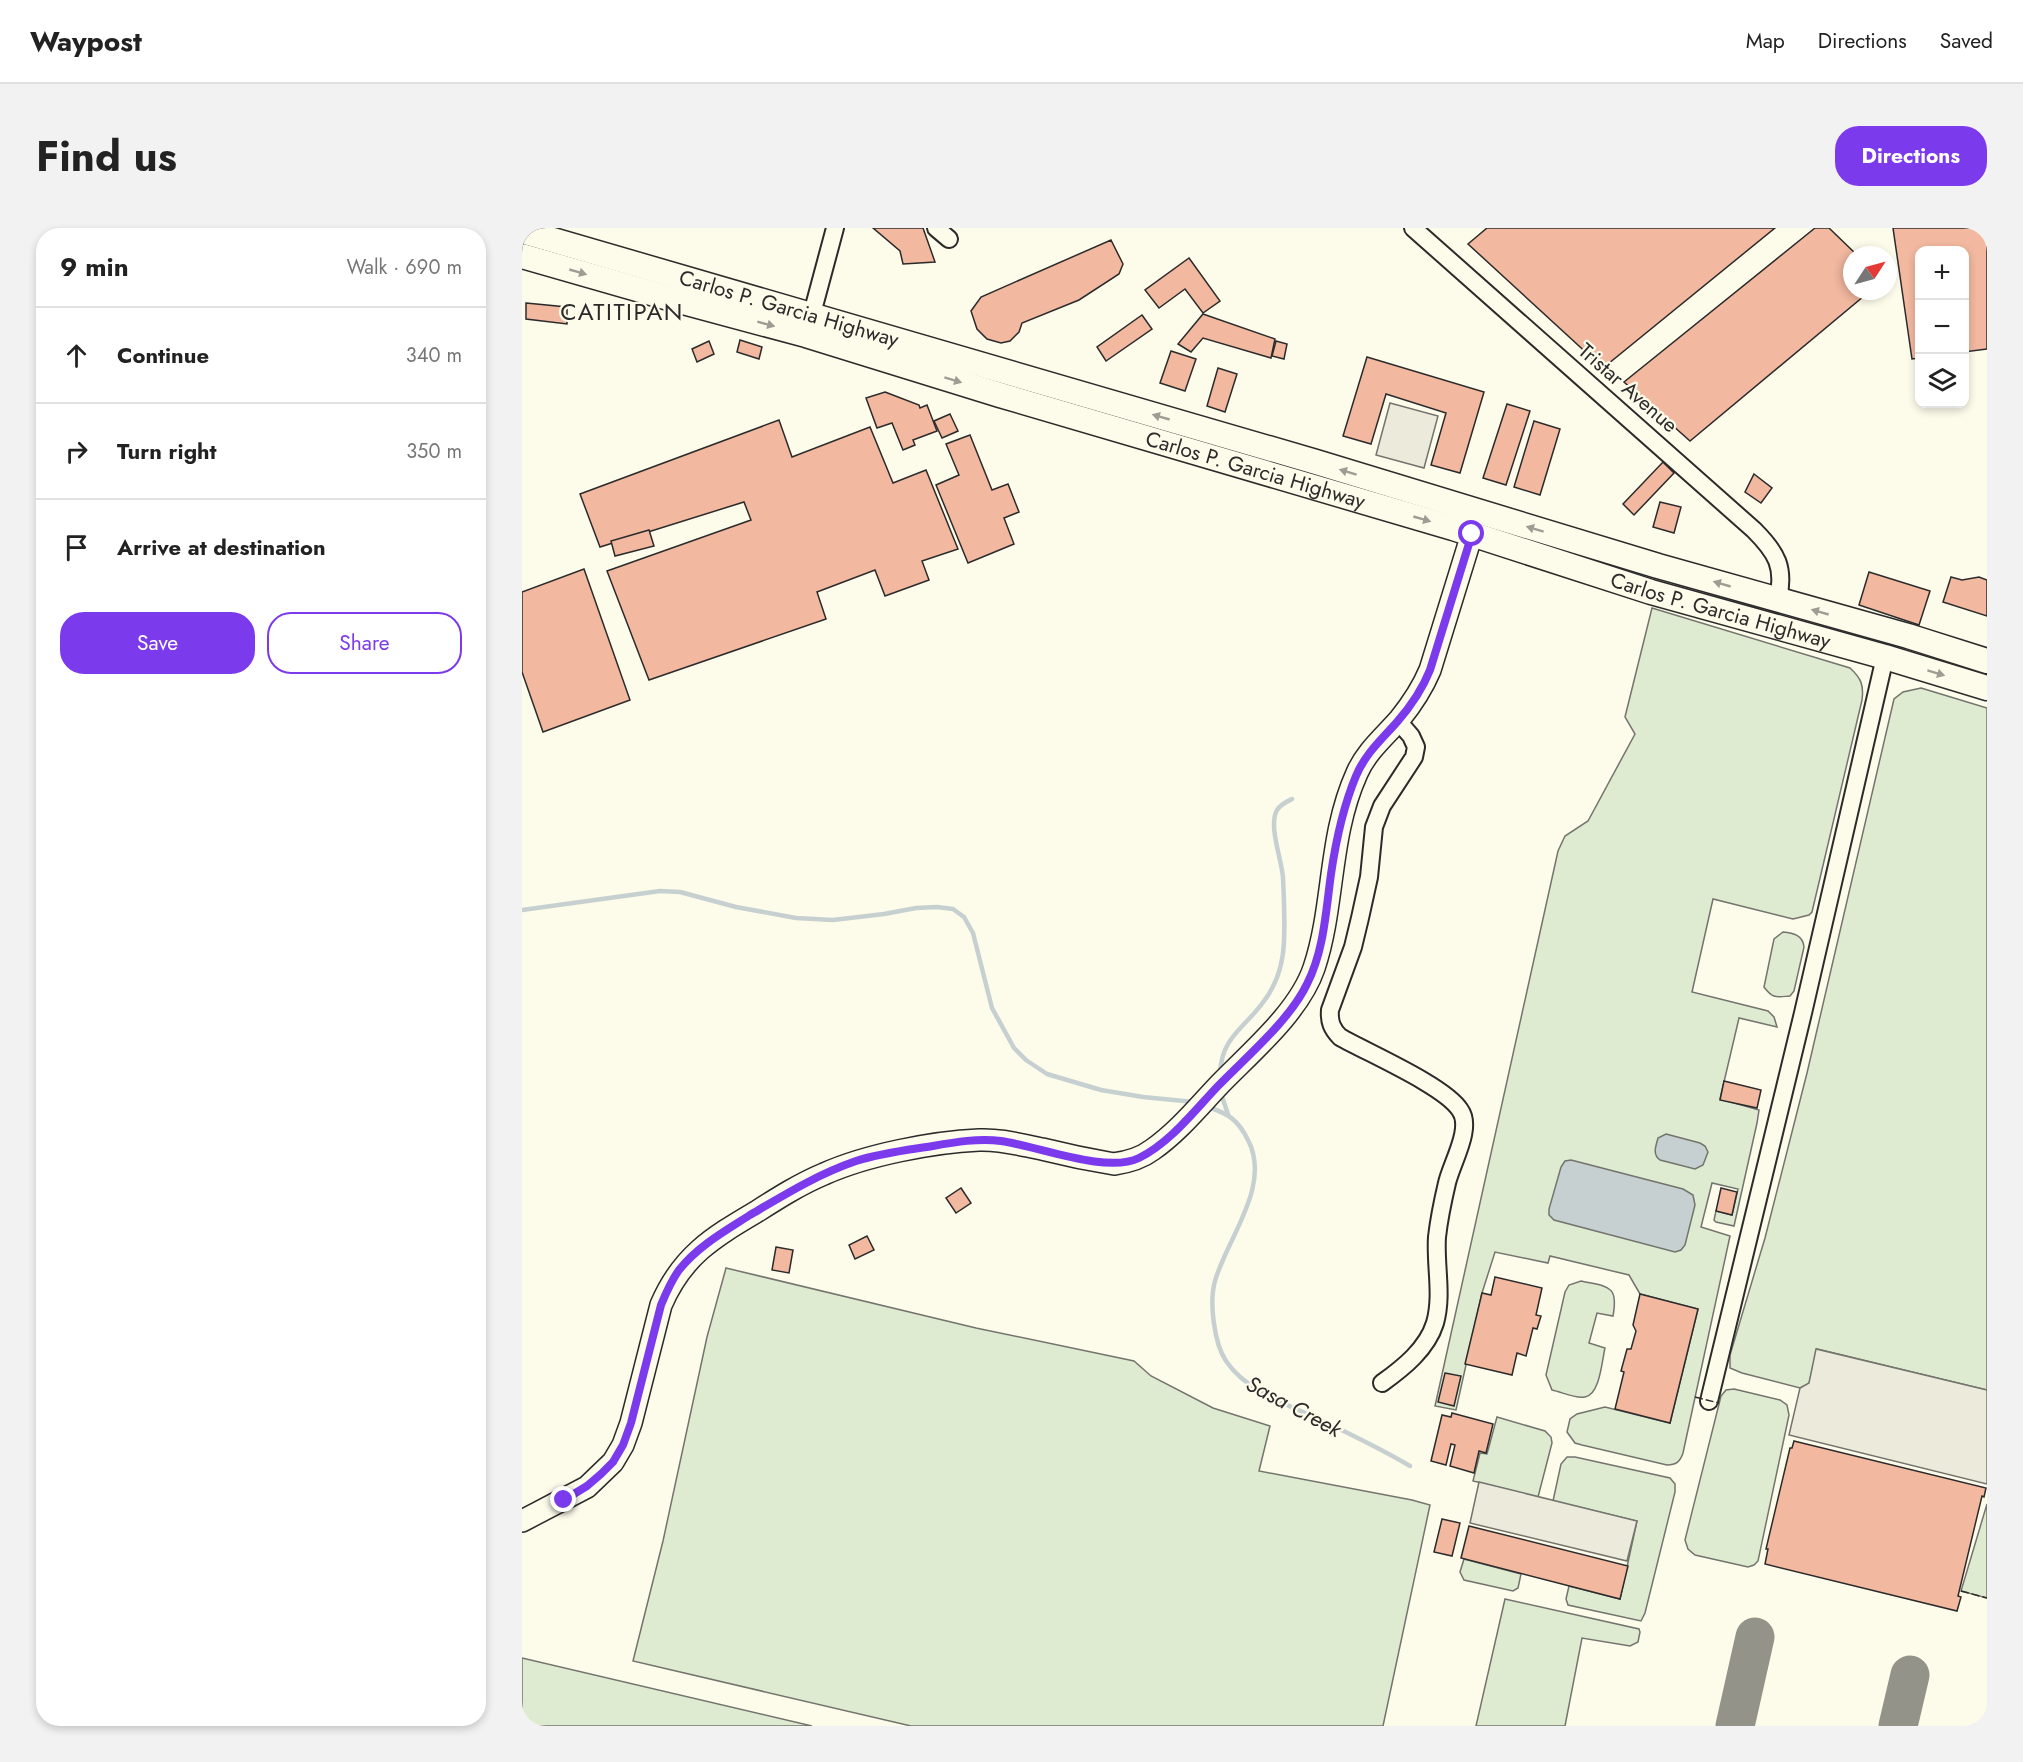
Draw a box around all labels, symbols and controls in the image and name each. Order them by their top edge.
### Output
text: Waypost [30,21,142,62]
text: Map [1746,26,1785,56]
text: Directions [1818,26,1907,56]
text: Saved [1940,26,1993,56]
text: Find us [36,126,177,187]
button: Directions [1835,126,1987,186]
north arrow [1843,246,1897,300]
map controls [1915,246,1969,408]
button: + [1915,246,1969,300]
text: 9 min [60,248,129,286]
text: Walk · 690 m [347,253,462,282]
street label: Carlos P. Garcia Highway [675,262,903,355]
one-way arrow [569,268,587,277]
district label: CATITIPAN [560,294,684,329]
button: − [1915,300,1969,354]
one-way arrow [757,320,775,330]
street label: Tristar Avenue [1572,336,1684,440]
icon: ahead [60,339,93,372]
text: Continue [117,339,209,371]
text: 340 m [406,341,462,370]
button: layers [1915,354,1969,408]
one-way arrow [944,376,962,385]
one-way arrow [1152,412,1170,421]
street label: Carlos P. Garcia Highway [1142,424,1370,517]
icon: right [60,435,93,468]
text: Turn right [117,435,217,467]
text: 350 m [406,437,462,466]
one-way arrow [1339,467,1357,476]
one-way arrow [1413,515,1431,524]
route start [1458,520,1484,546]
one-way arrow [1526,524,1544,533]
icon: arrive [60,531,93,564]
text: Arrive at destination [117,531,326,563]
street label: Carlos P. Garcia Highway [1607,565,1835,656]
one-way arrow [1713,579,1731,588]
one-way arrow [1811,607,1829,616]
button: Save [60,612,255,674]
button: Share [267,612,462,674]
one-way arrow [1927,669,1945,678]
water label: Sasa Creek [1240,1367,1349,1445]
route end [550,1486,576,1512]

